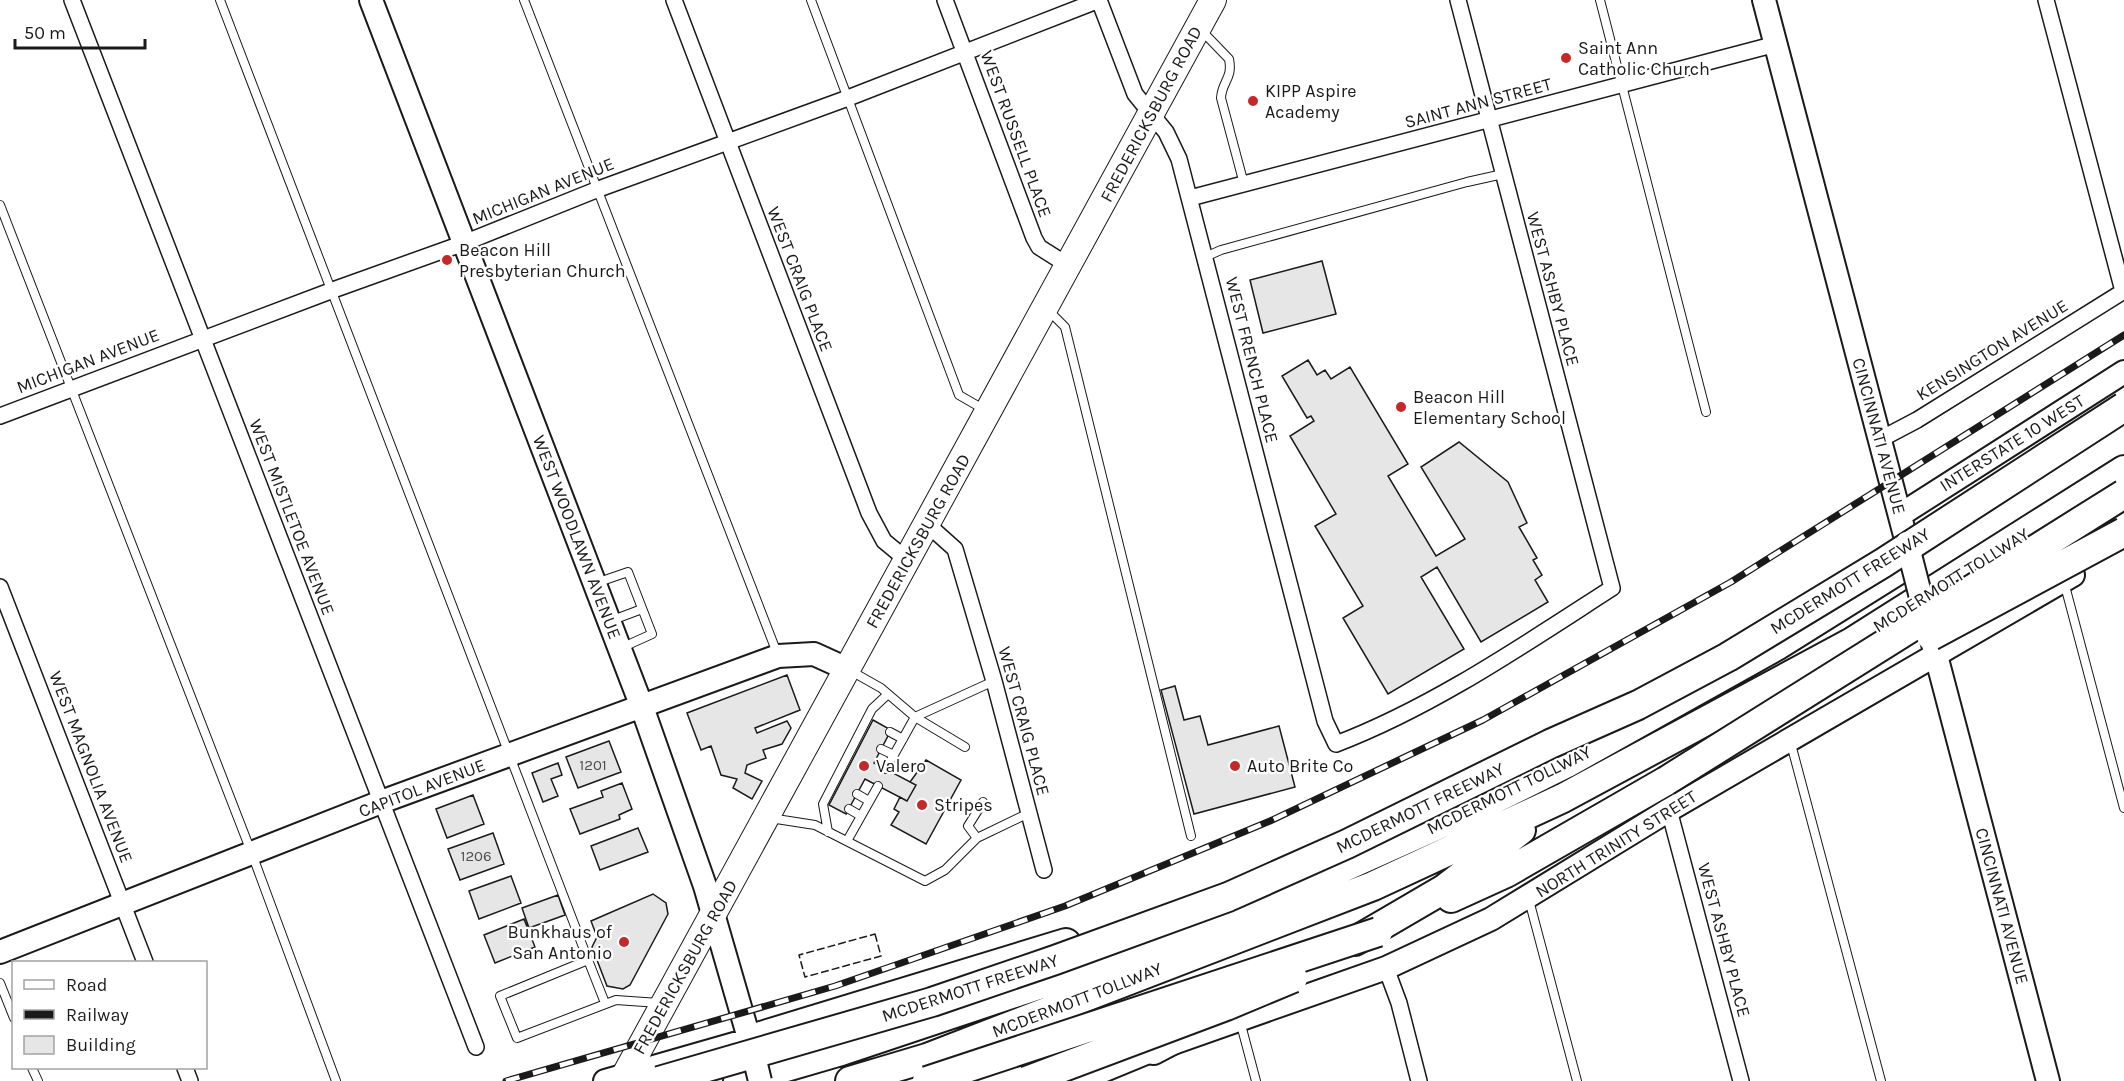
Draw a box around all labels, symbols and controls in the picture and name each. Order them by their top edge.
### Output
scale bar [15,12,146,50]
text: 50 m [24,22,66,44]
street label: FREDERICKSBURG ROAD [1095,22,1207,206]
place label: Saint Ann Catholic Church [1578,37,1710,80]
street label: WEST RUSSELL PLACE [976,48,1056,220]
marker: Saint Ann Catholic Church [1559,51,1573,65]
street label: SAINT ANN STREET [1402,73,1554,133]
place label: KIPP Aspire Academy [1265,80,1357,123]
marker: KIPP Aspire Academy [1246,94,1260,108]
street label: MICHIGAN AVENUE [469,152,617,230]
street label: WEST CRAIG PLACE [762,203,838,355]
street label: WEST ASHBY PLACE [1522,209,1584,369]
place label: Beacon Hill Presbyterian Church [459,239,626,282]
marker: Beacon Hill Presbyterian Church [440,253,454,267]
street label: WEST FRENCH PLACE [1221,275,1283,445]
street label: KENSINGTON AVENUE [1912,294,2072,406]
street label: MICHIGAN AVENUE [13,324,163,398]
street label: CINCINNATI AVENUE [1848,355,1910,517]
place label: Beacon Hill Elementary School [1413,386,1566,429]
street label: INTERSTATE 10 WEST [1935,390,2089,496]
marker: Beacon Hill Elementary School [1394,400,1408,414]
street label: WEST MISTLETOE AVENUE [244,416,340,618]
street label: WEST WOODLAWN AVENUE [528,432,626,642]
street label: FREDERICKSBURG ROAD [861,450,975,632]
street label: MCDERMOTT FREEWAY [1766,523,1934,639]
street label: MCDERMOTT TOLLWAY [1869,523,2033,637]
street label: WEST CRAIG PLACE [994,644,1054,798]
street label: WEST MAGNOLIA AVENUE [44,668,138,866]
street label: MCDERMOTT TOLLWAY [1423,741,1595,839]
street label: CAPITOL AVENUE [356,754,488,822]
place label: Valero [876,755,926,777]
place label: Auto Brite Co [1247,755,1353,777]
house number: 1201 [579,756,607,774]
street label: MCDERMOTT FREEWAY [1332,758,1508,858]
marker: Valero [857,759,871,773]
marker: Auto Brite Co [1228,759,1242,773]
street label: NORTH TRINITY STREET [1531,785,1701,903]
place label: Stripes [934,794,993,816]
marker: Stripes [915,798,929,812]
street label: CINCINNATI AVENUE [1971,825,2033,987]
house number: 1206 [460,847,492,865]
street label: WEST ASHBY PLACE [1693,860,1755,1020]
street label: FREDERICKSBURG ROAD [628,876,742,1058]
place label: Bunkhaus of San Antonio [508,921,613,964]
marker: Bunkhaus of San Antonio [617,935,631,949]
street label: MCDERMOTT FREEWAY [879,949,1061,1027]
street label: MCDERMOTT TOLLWAY [989,957,1165,1043]
legend [12,961,207,1069]
text: Road [66,974,107,996]
text: Railway [66,1004,129,1026]
text: Building [66,1034,136,1056]

